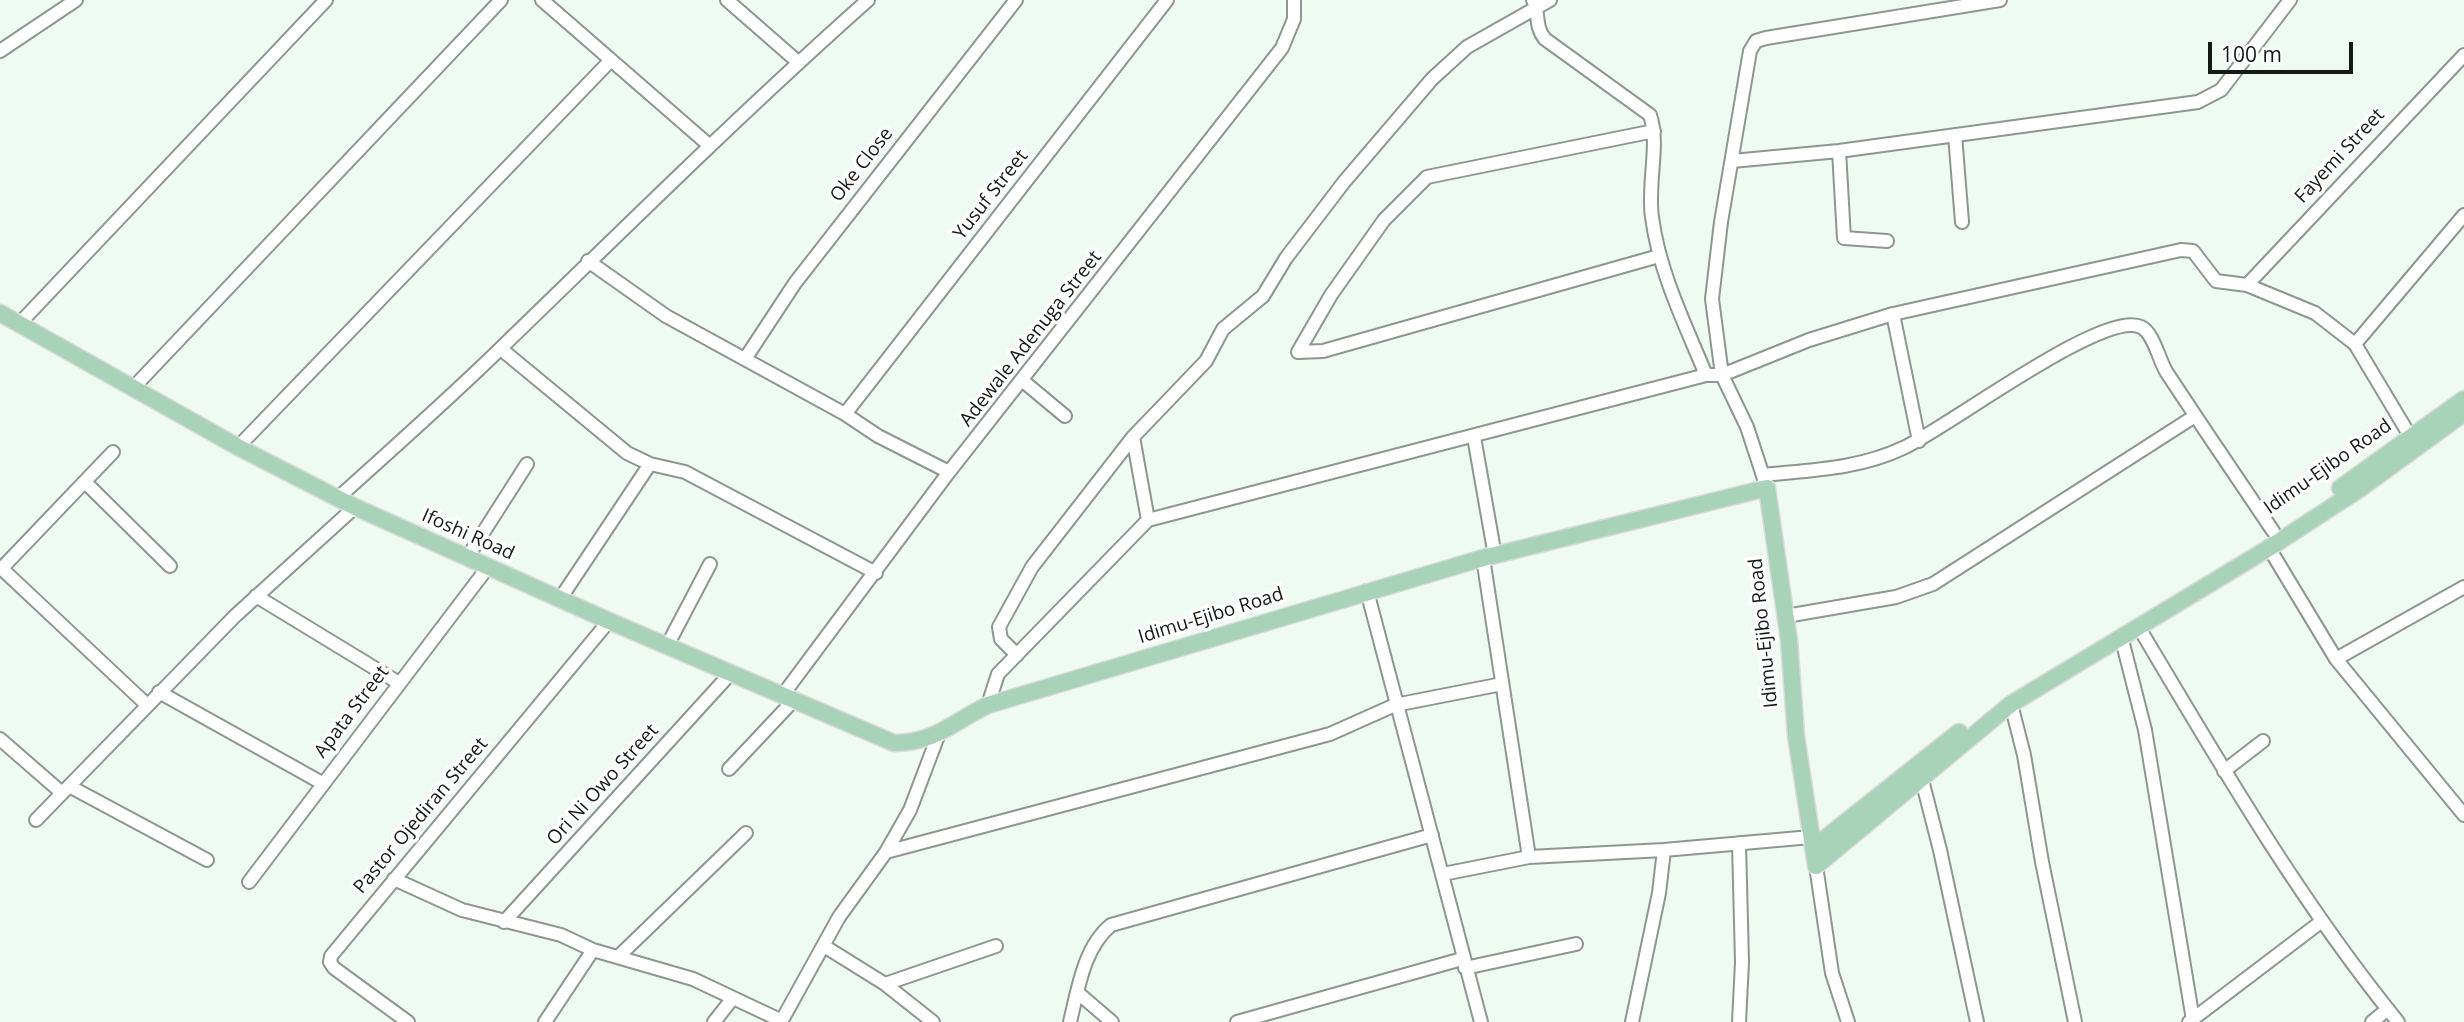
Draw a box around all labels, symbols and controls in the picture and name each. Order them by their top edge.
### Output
scale bar [2212,28,2357,72]
text: 100 m [2221,40,2282,68]
street label: Fayemi Street [2290,104,2390,208]
street label: Oke Close [826,123,898,207]
street label: Yusuf Street [949,146,1033,244]
street label: Adewale Adenuga Street [955,247,1107,431]
street label: Idimu-Ejibo Road [2260,414,2396,520]
street label: Ifoshi Road [418,504,518,566]
street label: Idimu-Ejibo Road [1745,557,1783,709]
street label: Idimu-Ejibo Road [1136,583,1286,649]
street label: Apata Street [310,661,394,763]
street label: Ori Ni Owo Street [543,720,663,850]
street label: Pastor Ojediran Street [349,733,493,899]

